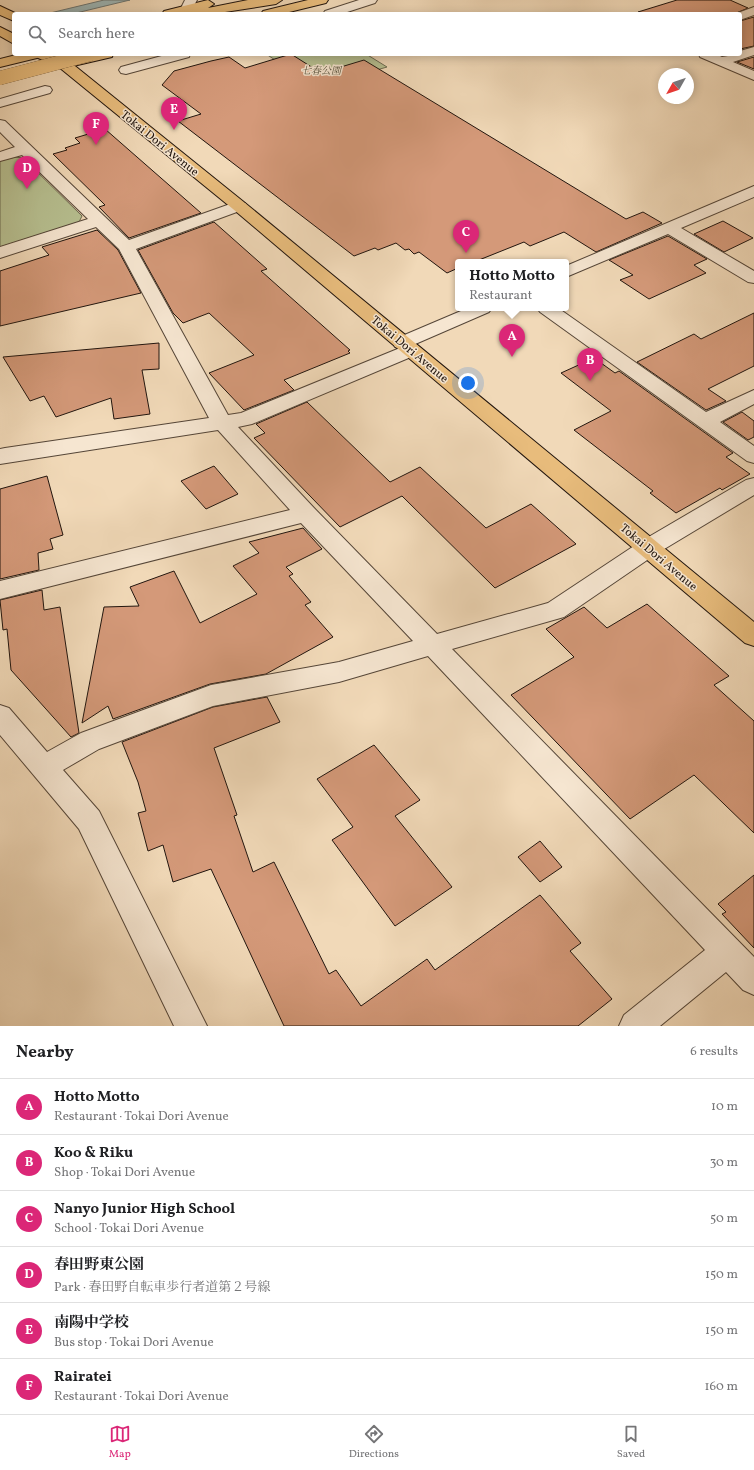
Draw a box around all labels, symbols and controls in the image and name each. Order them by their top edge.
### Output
search box [12,12,742,56]
icon: search [26,23,48,45]
text: Search here [58,24,135,45]
park label: 七春公園 [301,64,343,78]
north arrow [658,68,694,104]
pin: E [161,97,187,130]
street label: Tokai Dori Avenue [117,107,202,181]
pin: F [83,112,109,145]
pin: D [14,156,40,189]
pin: C [453,220,479,253]
popup [455,259,569,311]
text: Hotto Motto [469,266,555,287]
text: Restaurant [469,287,532,305]
street label: Tokai Dori Avenue [367,313,452,387]
pin: A [499,324,525,357]
pin: B [577,348,603,381]
your location [458,373,478,393]
street label: Tokai Dori Avenue [616,521,701,595]
text: Nearby [16,1041,74,1064]
text: 6 results [690,1043,738,1061]
text: Hotto Motto [54,1087,140,1108]
text: A [24,1098,34,1116]
text: 10 m [711,1098,738,1116]
text: Restaurant · Tokai Dori Avenue [54,1108,229,1126]
text: Koo & Riku [54,1143,133,1164]
text: B [25,1154,33,1172]
text: 30 m [710,1154,738,1172]
text: Shop · Tokai Dori Avenue [54,1164,195,1182]
text: Nanyo Junior High School [54,1199,235,1220]
text: C [25,1210,33,1228]
text: 50 m [710,1210,738,1228]
text: School · Tokai Dori Avenue [54,1220,204,1238]
text: 春田野東公園 [54,1255,144,1276]
text: D [24,1266,34,1284]
text: 150 m [705,1266,738,1284]
text: Park · 春田野自転車歩行者道第２号線 [54,1279,270,1297]
text: 南陽中学校 [54,1313,129,1334]
text: E [25,1322,33,1340]
text: 150 m [705,1322,738,1340]
text: Bus stop · Tokai Dori Avenue [54,1334,214,1352]
text: Rairatei [54,1367,112,1388]
text: F [25,1378,33,1396]
text: 160 m [704,1378,738,1396]
text: Restaurant · Tokai Dori Avenue [54,1388,229,1406]
tab: Map [109,1423,131,1462]
tab: Directions [349,1423,399,1462]
tab: Saved [617,1423,645,1462]

